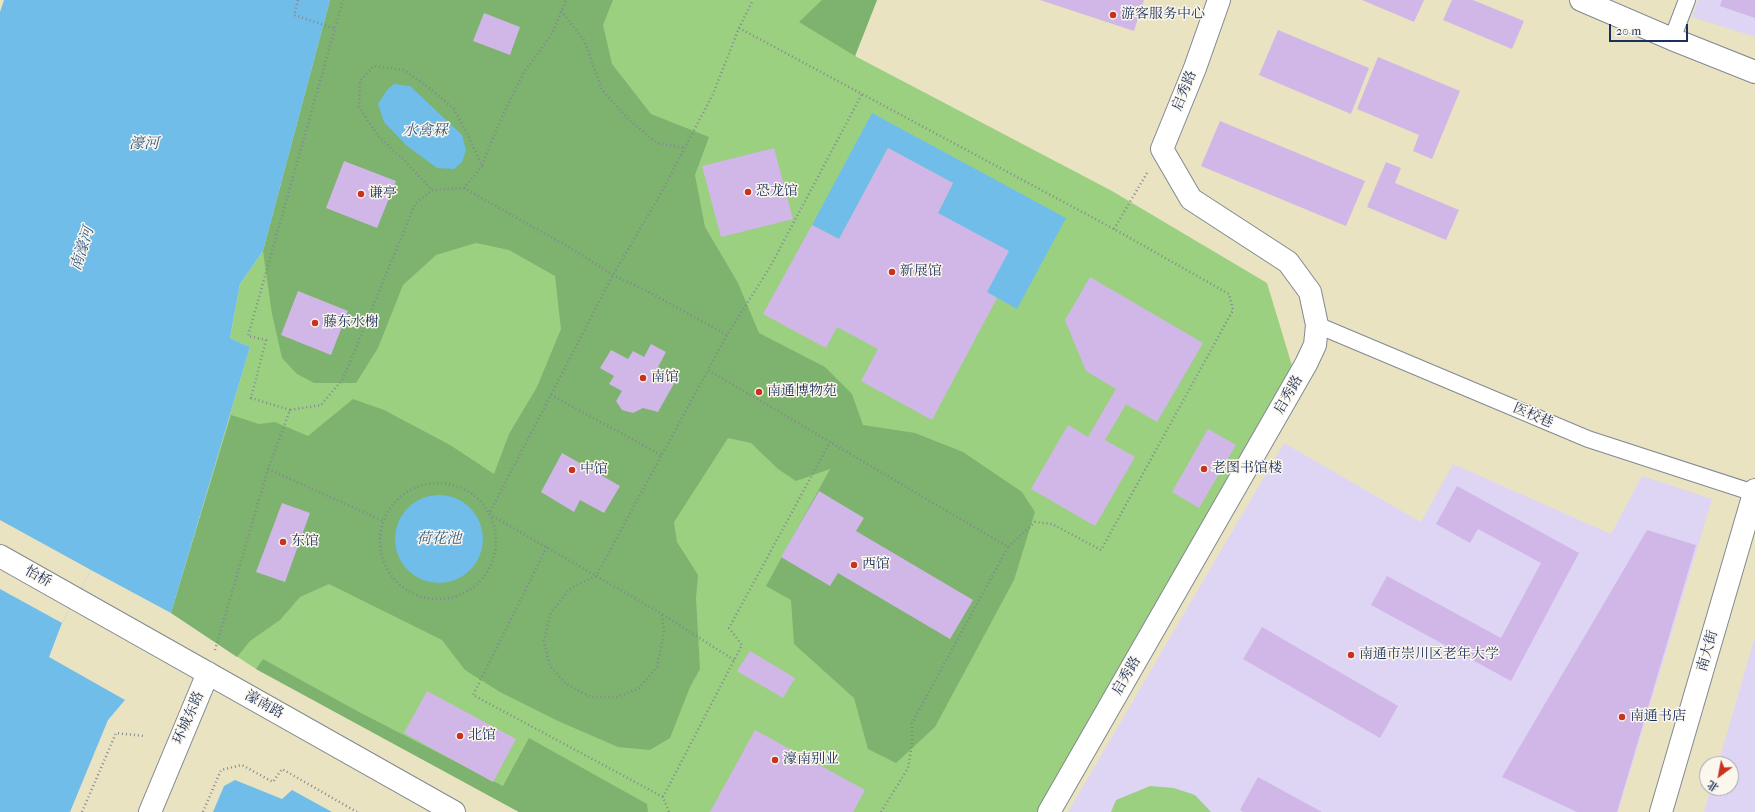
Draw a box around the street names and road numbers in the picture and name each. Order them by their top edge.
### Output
street label: 启秀路 [1169,68,1201,114]
street label: 启秀路 [1271,373,1307,417]
street label: 医校巷 [1510,400,1556,432]
street label: 怡桥 [22,563,54,591]
street label: 南大街 [1694,628,1722,674]
street label: 启秀路 [1109,654,1145,698]
street label: 濠南路 [242,687,286,723]
street label: 环城东路 [170,689,208,747]

